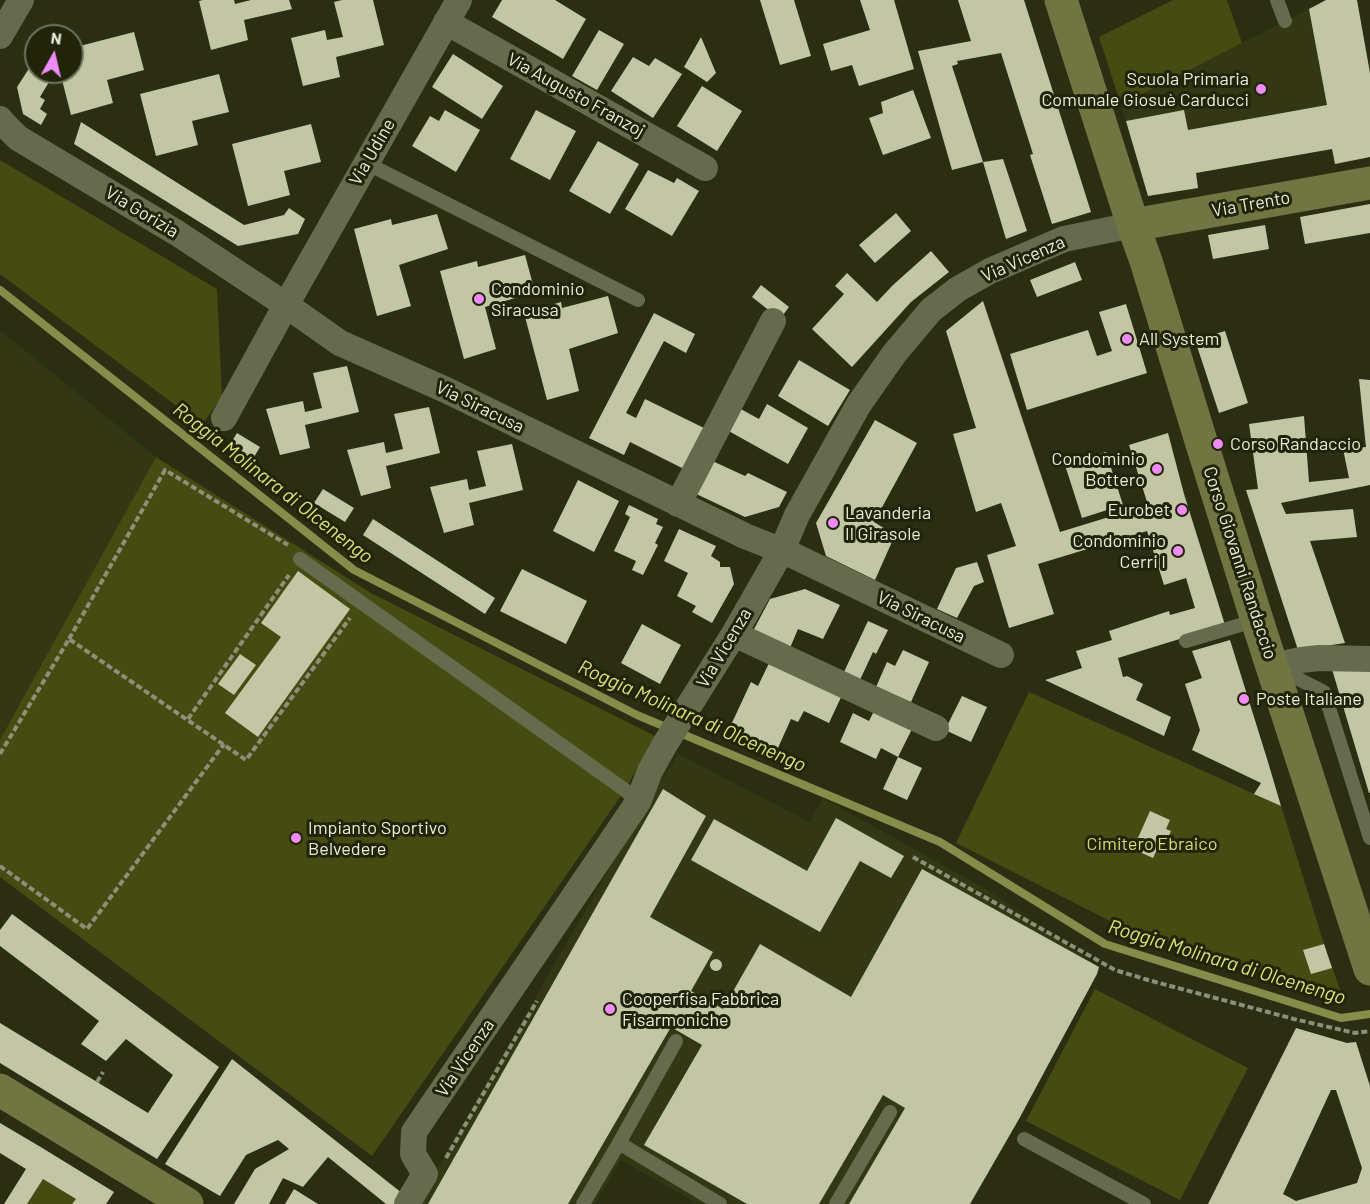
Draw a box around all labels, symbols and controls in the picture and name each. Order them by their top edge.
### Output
north arrow [24,24,84,84]
text: N [50,28,63,48]
street label: Via Augusto Franzoj [503,48,649,142]
place label: Scuola Primaria Comunale Giosuè Carducci [1041,68,1249,110]
marker: Scuola Primaria Comunale Giosuè Carducci [1254,82,1268,96]
street label: Via Udine [344,115,400,189]
street label: Via Gorizia [101,182,183,242]
street label: Via Trento [1210,186,1292,222]
street label: Via Vicenza [978,231,1068,287]
place label: Condominio Siracusa [491,278,585,320]
marker: Condominio Siracusa [472,292,486,306]
place label: All System [1139,328,1219,350]
marker: All System [1120,332,1134,346]
street label: Via Siracusa [432,376,528,438]
water label: Roggia Molinara di Olcenengo [168,397,378,569]
place label: Corso Randaccio [1230,433,1361,455]
marker: Corso Randaccio [1211,437,1225,451]
place label: Condominio Bottero [1051,448,1145,490]
marker: Condominio Bottero [1150,462,1164,476]
street label: Corso Giovanni Randaccio [1199,464,1281,662]
place label: Eurobet [1107,499,1170,521]
place label: Lavanderia Il Girasole [845,502,931,544]
marker: Eurobet [1175,503,1189,517]
marker: Lavanderia Il Girasole [826,516,840,530]
place label: Condominio Cerri I [1072,530,1166,572]
marker: Condominio Cerri I [1171,544,1185,558]
street label: Via Siracusa [873,586,969,648]
street label: Via Vicenza [692,604,756,692]
water label: Roggia Molinara di Olcenengo [574,655,810,777]
place label: Poste Italiane [1256,688,1362,710]
marker: Poste Italiane [1237,692,1251,706]
place label: Impianto Sportivo Belvedere [308,817,447,860]
marker: Impianto Sportivo Belvedere [289,831,303,845]
park label: Cimitero Ebraico [1087,833,1217,855]
water label: Roggia Molinara di Olcenengo [1105,914,1349,1010]
place label: Cooperfisa Fabbrica Fisarmoniche [622,988,779,1030]
marker: Cooperfisa Fabbrica Fisarmoniche [603,1002,617,1016]
street label: Via Vicenza [431,1015,499,1101]

